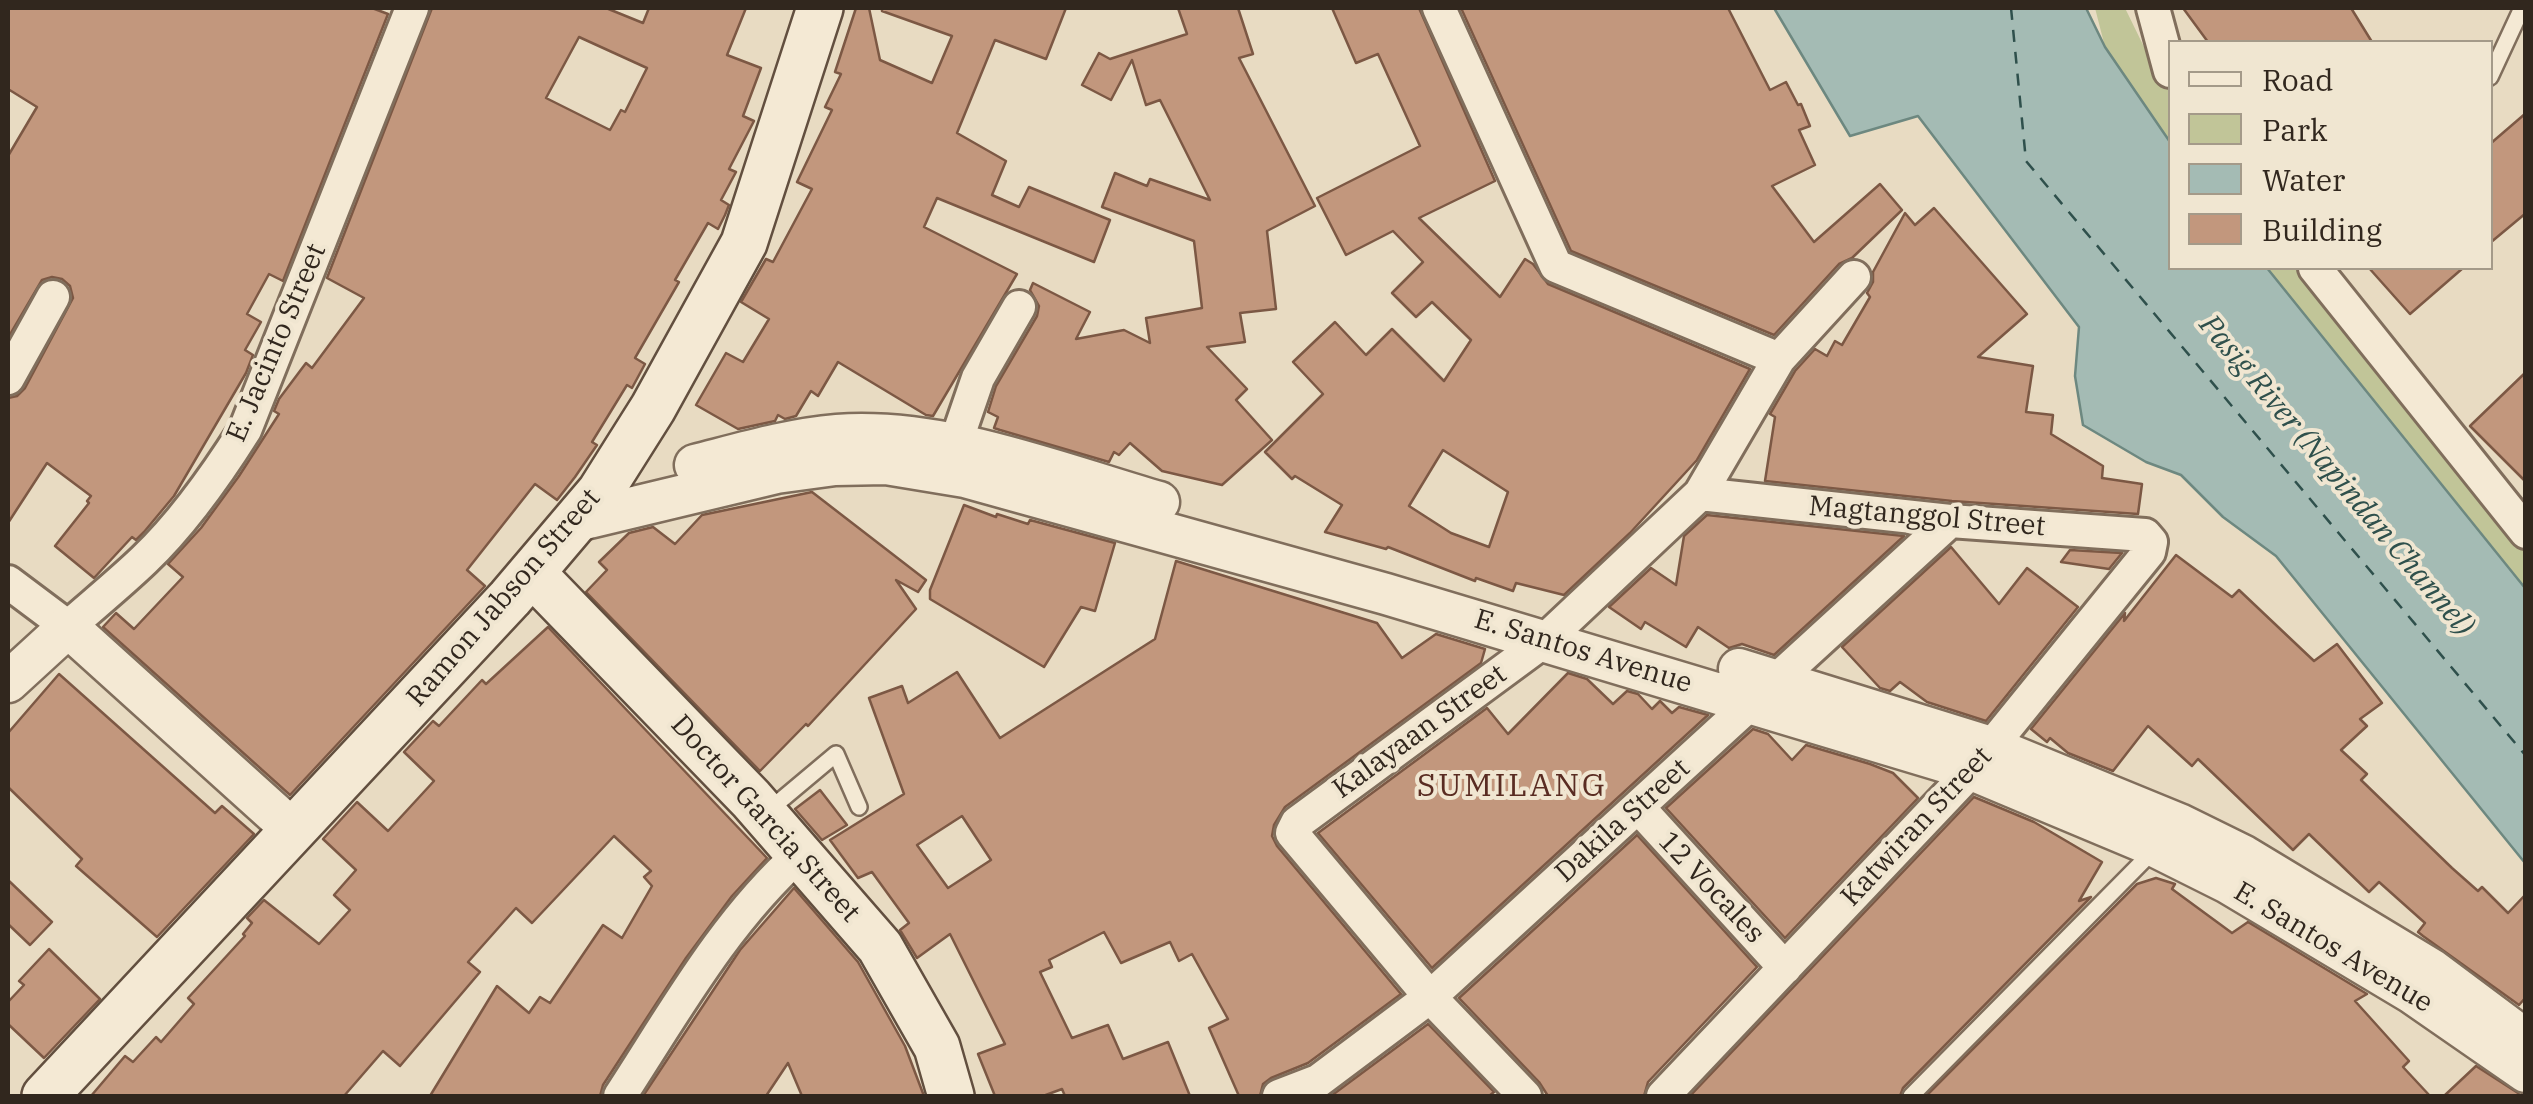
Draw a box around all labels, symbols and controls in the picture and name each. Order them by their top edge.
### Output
legend [2168,40,2493,270]
text: Road [2262,60,2334,99]
text: Park [2262,110,2328,149]
text: Water [2262,160,2345,199]
text: Building [2262,210,2382,249]
street label: E. Jacinto Street [220,239,334,447]
water label: Pasig River (Napindan Channel) [2191,308,2481,644]
street label: Ramon Jabson Street [400,482,608,714]
street label: Magtanggol Street [1807,490,2047,544]
street label: E. Santos Avenue [1470,603,1696,701]
street label: Kalayaan Street [1327,658,1513,806]
street label: Doctor Garcia Street [663,709,867,929]
street label: Katwiran Street [1835,740,1999,914]
street label: Dakila Street [1549,752,1697,890]
district label: SUMILANG [1417,768,1607,806]
street label: 12 Vocales [1651,825,1771,951]
street label: E. Santos Avenue [2228,875,2438,1021]

